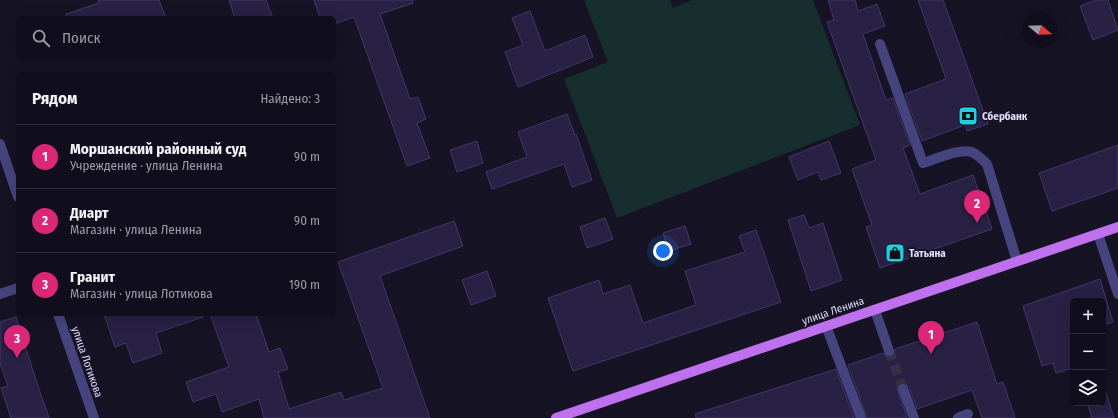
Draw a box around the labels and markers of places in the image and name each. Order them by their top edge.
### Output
bank icon: Сбербанк [957,105,979,127]
place label: Сбербанк [982,110,1028,123]
pin: 2 [964,190,990,223]
shop icon: Татьяна [884,242,906,264]
place label: Татьяна [909,247,946,260]
pin: 1 [918,321,944,354]
pin: 3 [4,325,30,358]

